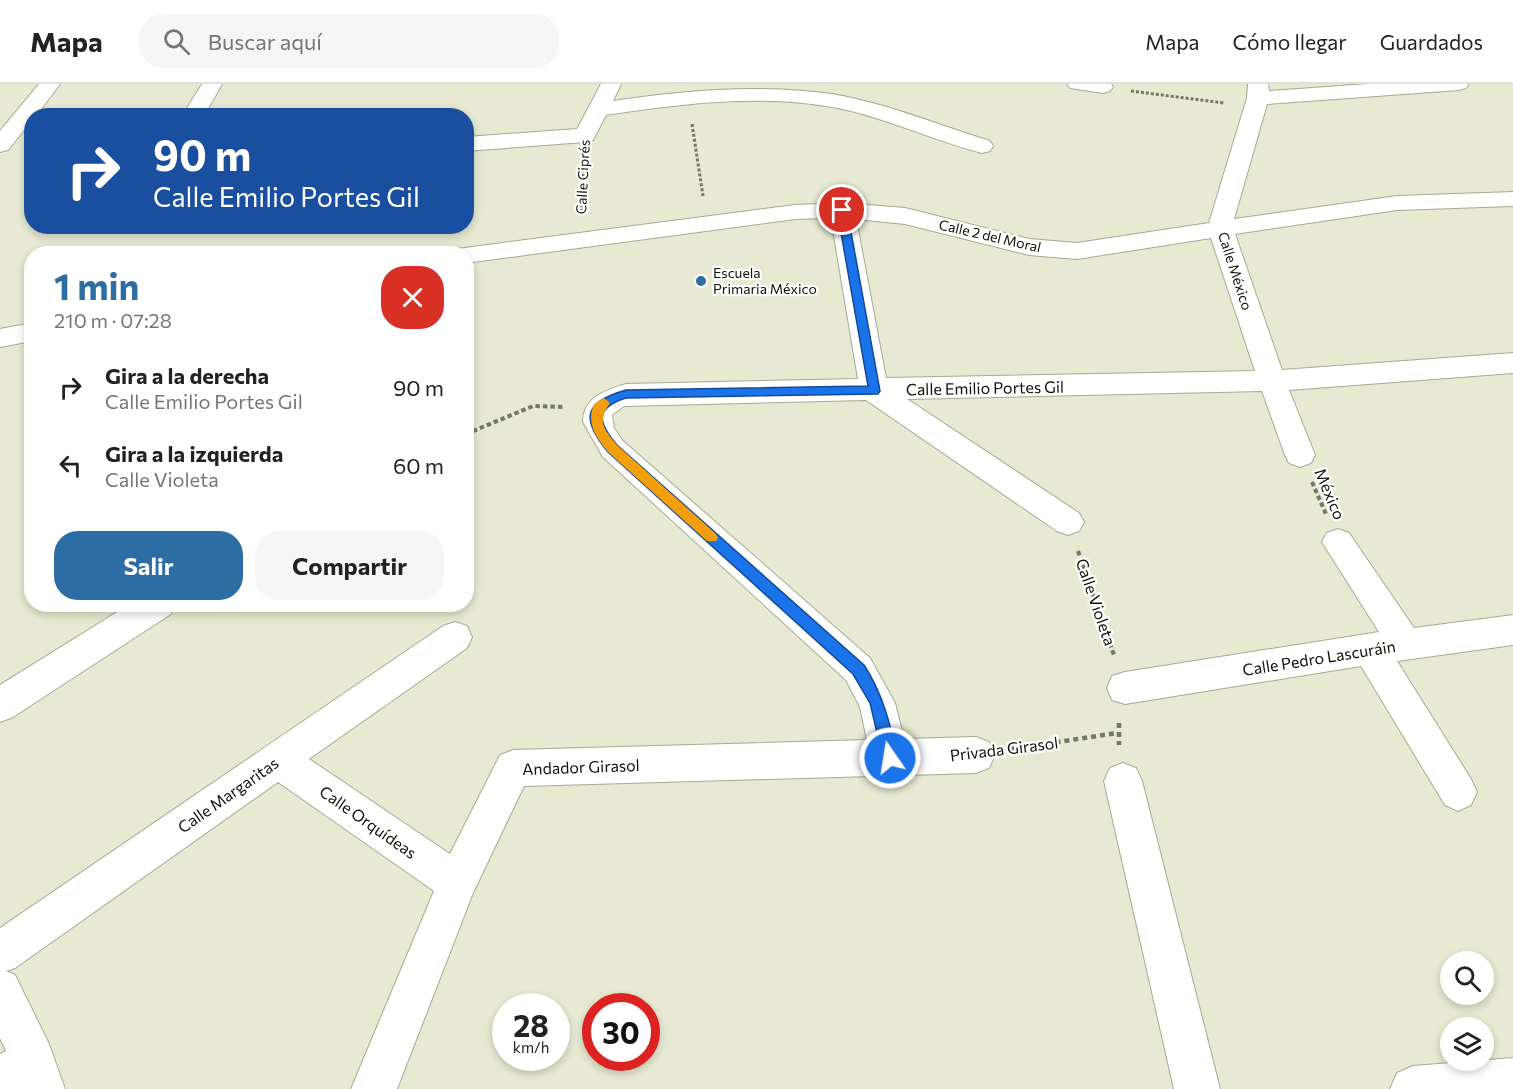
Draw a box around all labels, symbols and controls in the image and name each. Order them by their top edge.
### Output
search box [139,14,559,68]
text: Mapa [30,24,103,58]
icon: search [160,25,193,58]
text: Buscar aquí [208,28,322,55]
text: Mapa [1145,29,1200,54]
text: Cómo llegar [1233,29,1347,54]
text: Guardados [1380,29,1483,54]
text: 90 m [153,128,252,180]
icon: right [54,132,132,210]
street label: Calle Ciprés [572,139,593,215]
text: Calle Emilio Portes Gil [153,180,420,213]
pin [816,184,867,235]
icon: arrive [825,193,858,226]
street label: Calle 2 del Moral [937,215,1043,256]
street label: Calle México [1215,230,1256,312]
text: 1 min [54,263,139,307]
place label: Escuela Primaria México [713,264,817,297]
button: close [381,266,444,329]
marker: Escuela Primaria México [694,274,708,288]
text: 210 m · 07:28 [54,308,172,332]
text: Gira a la derecha [105,362,269,389]
icon: right [54,371,87,404]
text: 90 m [393,374,444,401]
street label: Calle Emilio Portes Gil [906,377,1064,398]
text: Calle Emilio Portes Gil [105,389,303,413]
text: Gira a la izquierda [105,440,283,467]
icon: left [54,449,87,482]
text: 60 m [393,452,444,479]
street label: México [1311,465,1350,522]
text: Calle Violeta [105,467,219,491]
button: Salir [54,531,243,600]
button: Compartir [255,531,444,600]
street label: Calle Violeta [1073,556,1120,648]
street label: Calle Pedro Lascuráin [1241,636,1397,679]
position arrow [858,726,922,790]
street label: Privada Girasol [949,732,1059,765]
street label: Calle Margaritas [174,753,282,836]
street label: Andador Girasol [522,755,640,778]
street label: Calle Orquídeas [316,781,420,862]
map controls [1440,951,1494,1071]
button: search [1440,951,1494,1005]
speed limit sign: 30 [582,993,660,1071]
text: 28 [513,1006,549,1043]
button: layers [1440,1017,1494,1071]
text: km/h [513,1038,549,1056]

